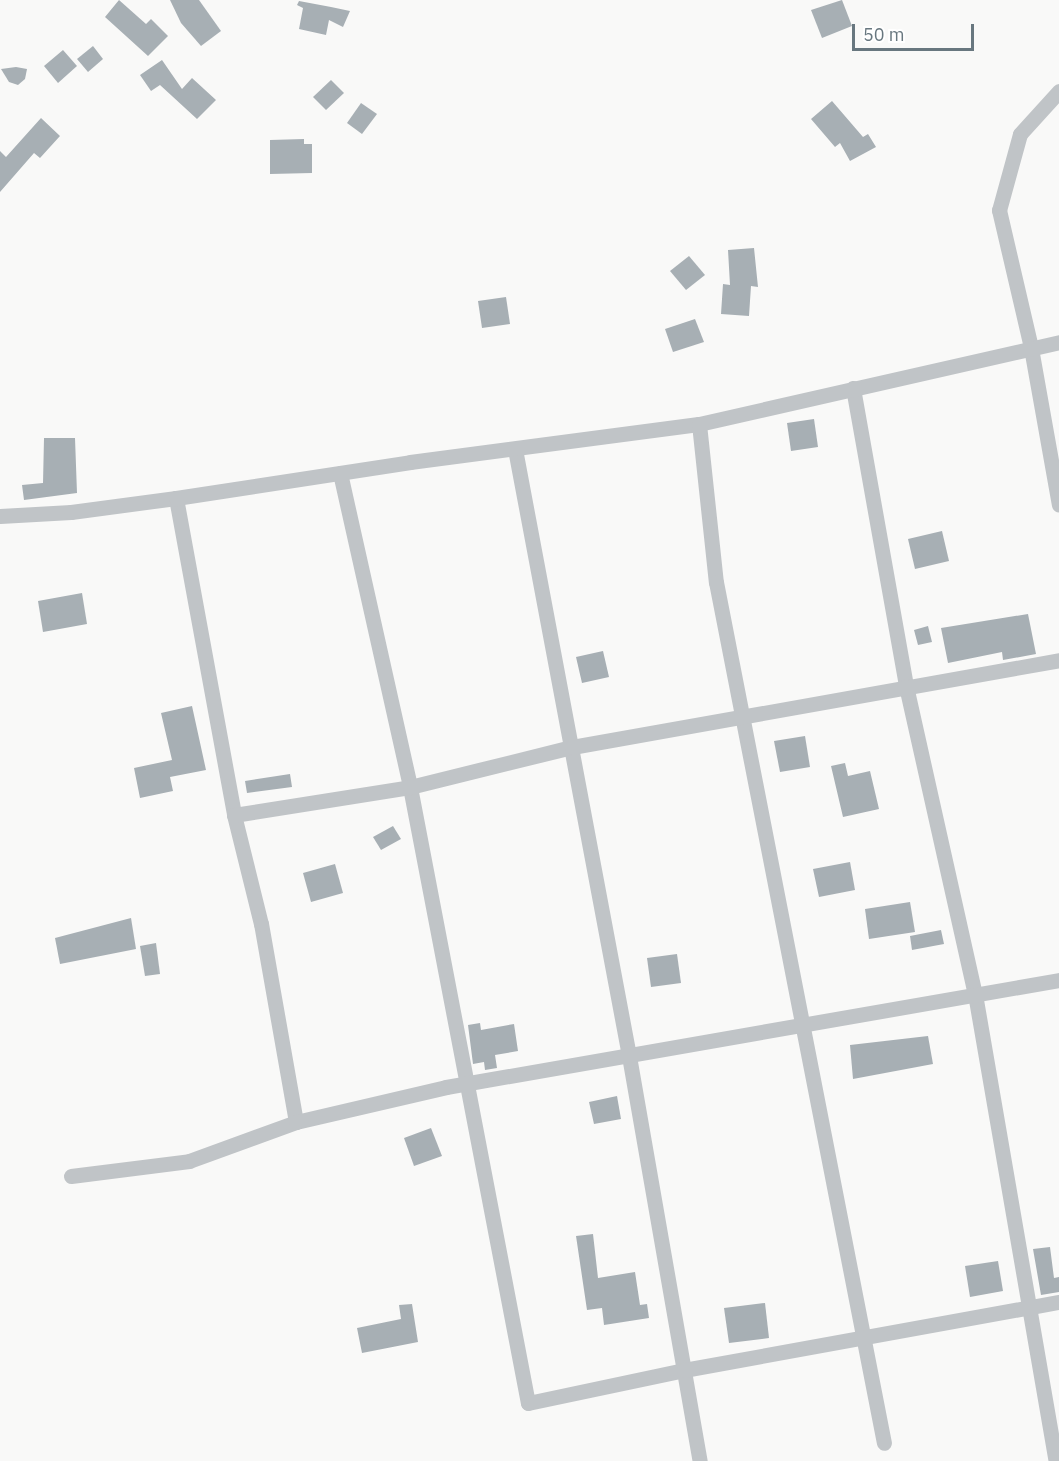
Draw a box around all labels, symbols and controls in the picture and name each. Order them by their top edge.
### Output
scale bar [855,12,976,50]
text: 50 m [863,23,905,46]

